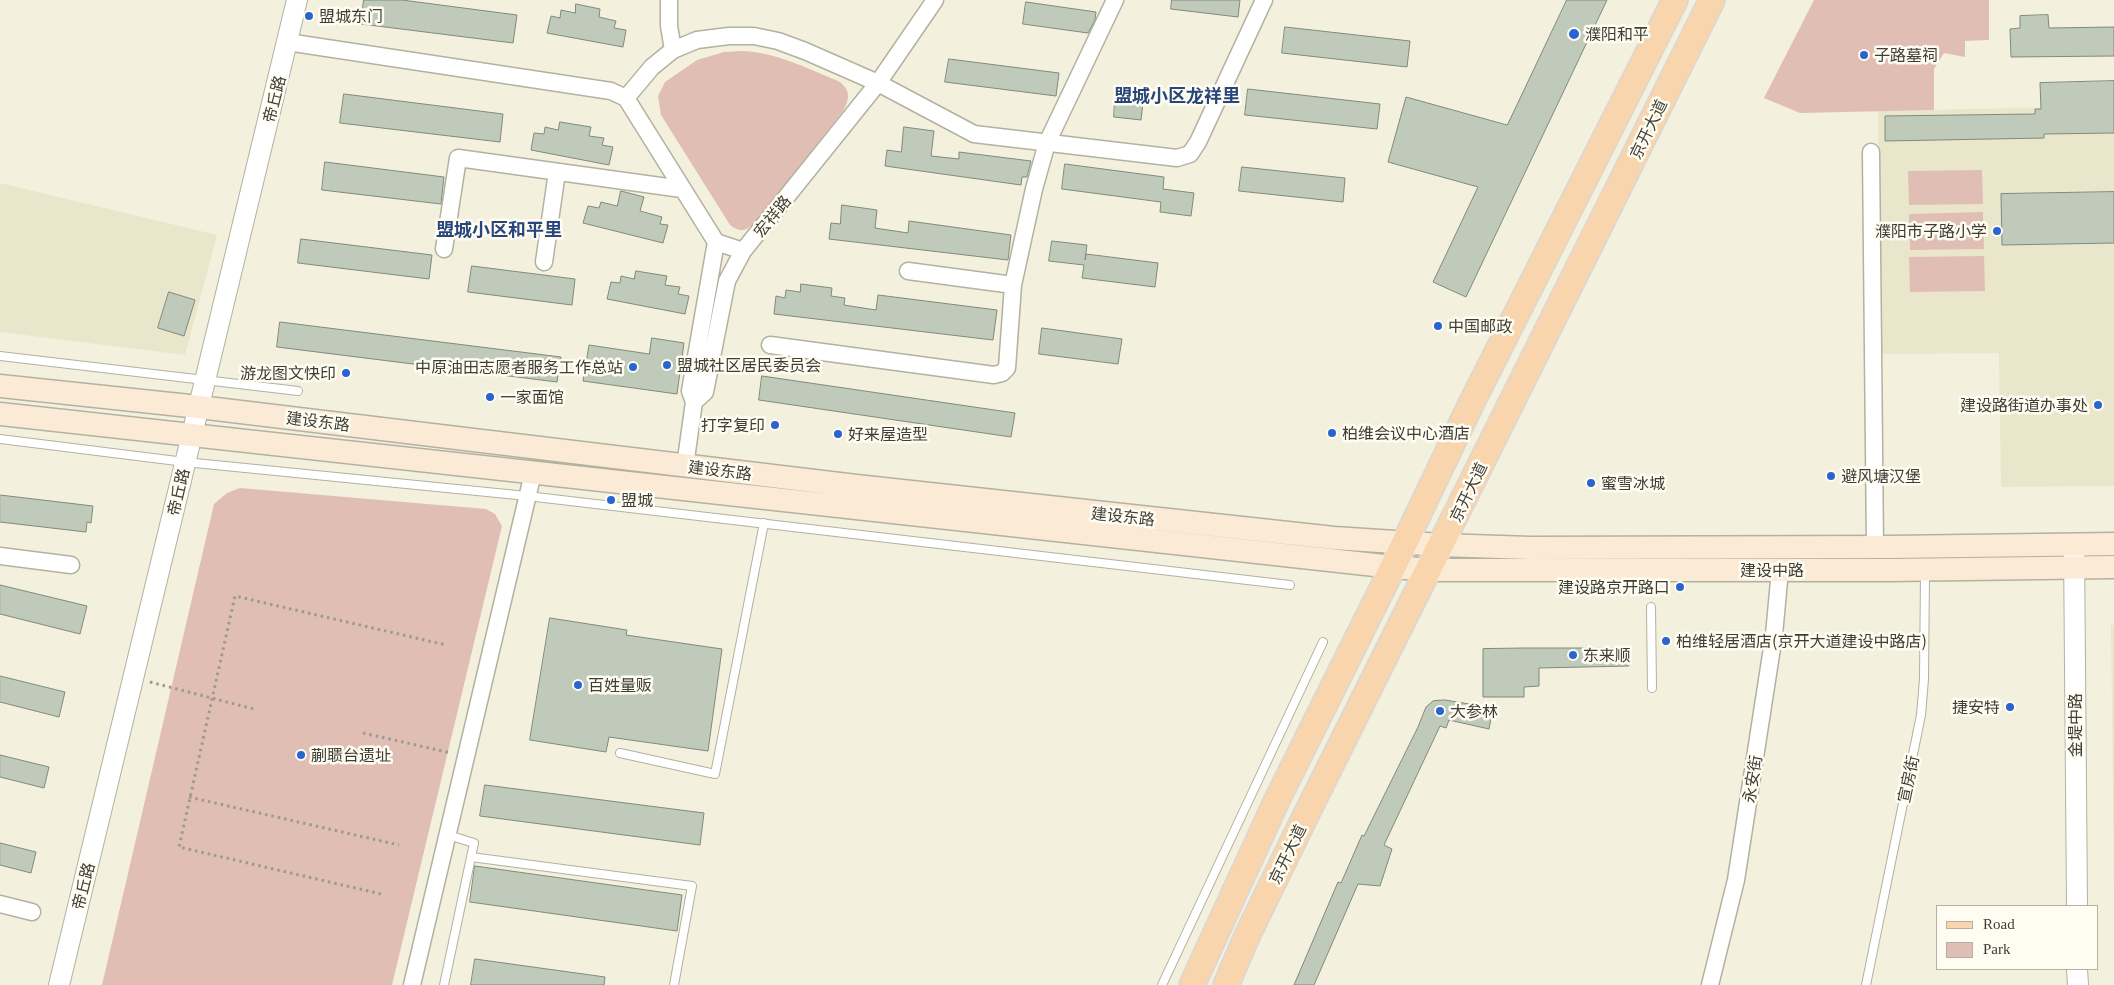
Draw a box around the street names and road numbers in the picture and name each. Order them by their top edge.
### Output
street label: 帝丘路 [259,73,289,125]
street label: 京开大道 [1625,96,1671,162]
street label: 宏祥路 [749,191,795,241]
street label: 建设东路 [285,408,351,434]
street label: 建设东路 [687,457,753,483]
street label: 京开大道 [1445,459,1491,525]
street label: 帝丘路 [163,466,193,518]
street label: 建设东路 [1090,503,1156,529]
street label: 建设中路 [1740,560,1804,580]
street label: 金堤中路 [2065,693,2085,757]
street label: 永安街 [1739,754,1765,804]
street label: 宣房街 [1894,754,1922,804]
street label: 京开大道 [1264,821,1310,887]
street label: 帝丘路 [68,860,98,912]

